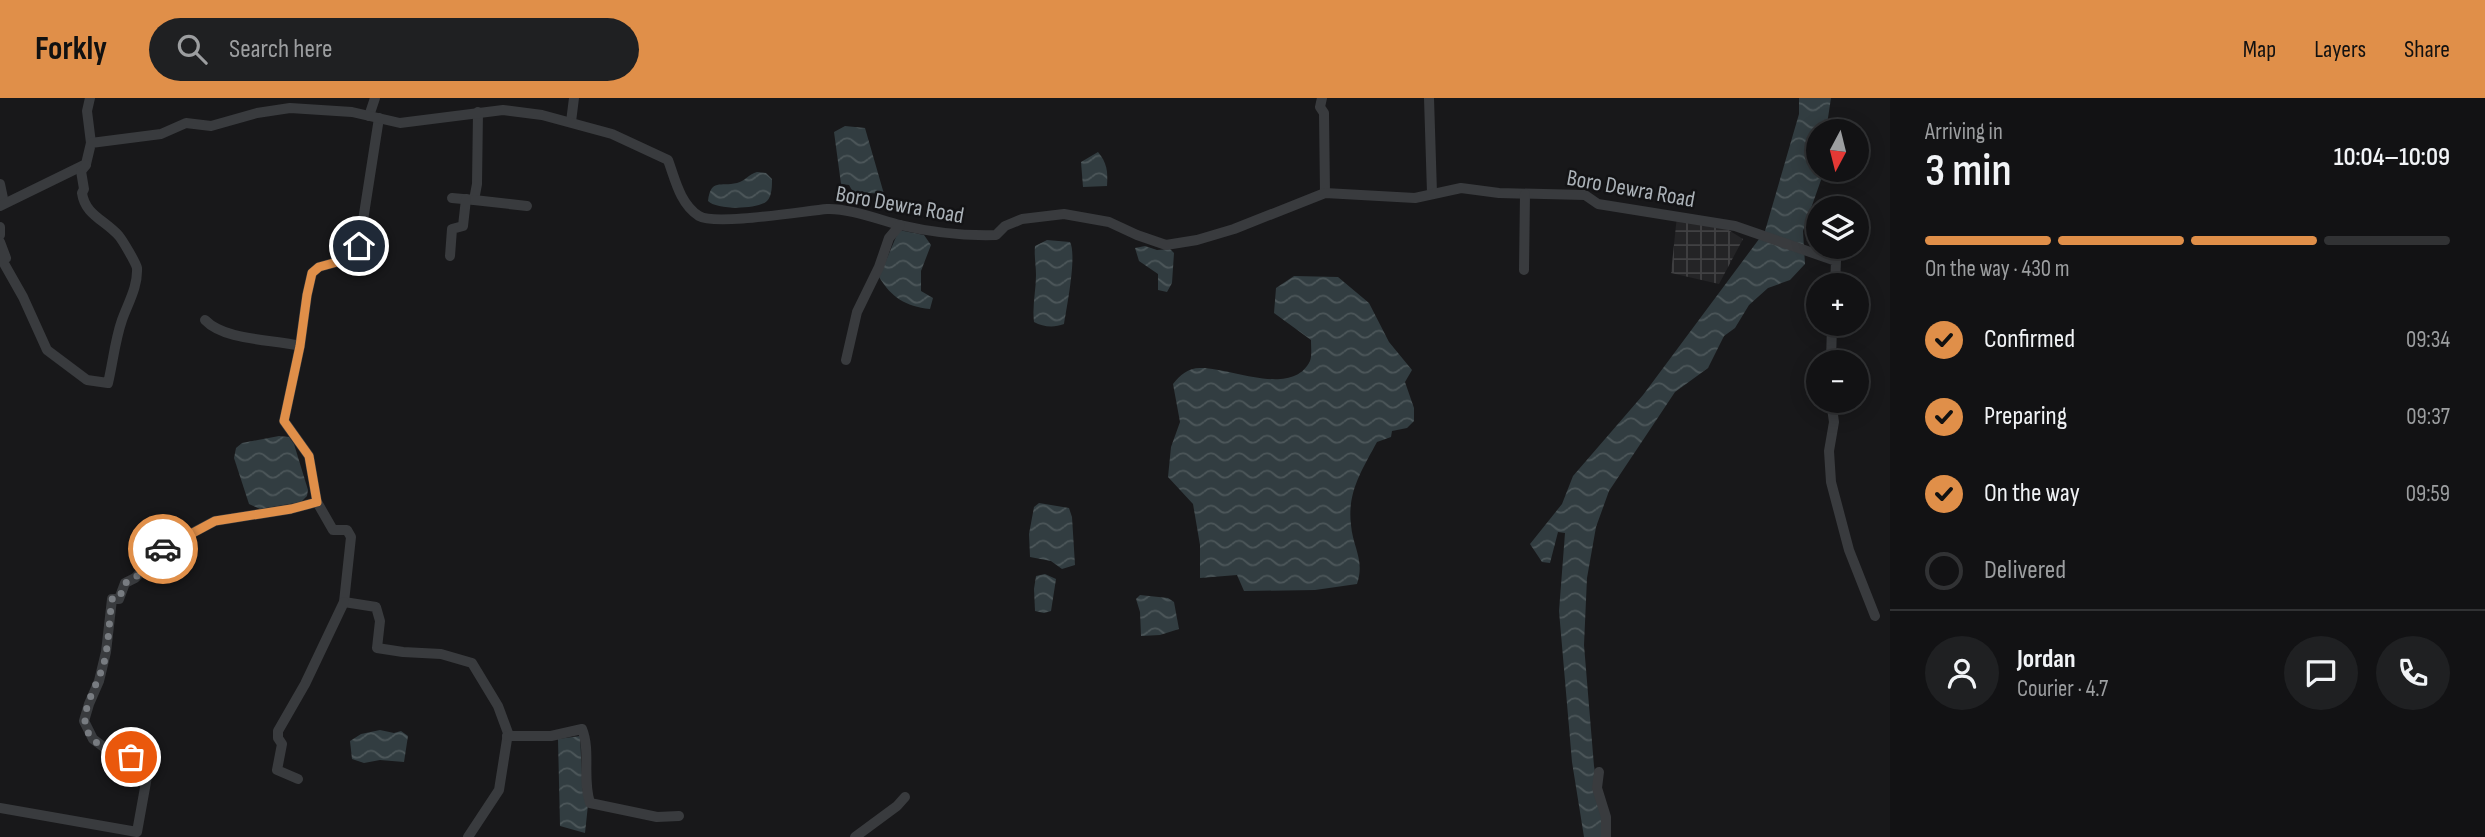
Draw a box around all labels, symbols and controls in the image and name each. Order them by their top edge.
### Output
search box [149,18,639,81]
text: Forkly [35,29,107,69]
icon: search [173,30,211,68]
text: Search here [229,34,332,65]
text: Map [2243,35,2276,64]
text: Layers [2314,35,2366,64]
text: Share [2404,35,2450,64]
text: Arriving in [1925,118,2003,146]
north arrow [1806,119,1869,182]
map controls [1806,119,1869,413]
text: 10:04–10:09 [2334,142,2450,173]
text: 3 min [1925,144,2012,199]
street label: Boro Dewra Road [1565,164,1697,214]
street label: Boro Dewra Road [834,180,966,230]
button: layers [1806,196,1869,259]
pin [329,216,389,276]
icon: home [340,227,378,265]
text: On the way · 430 m [1925,255,2070,283]
button: + [1806,273,1869,336]
icon: check [1925,321,1963,359]
text: Confirmed [1984,324,2075,355]
text: 09:34 [2406,326,2450,354]
button: − [1806,350,1869,413]
icon: check [1925,398,1963,436]
text: Preparing [1984,401,2067,432]
text: 09:37 [2406,403,2450,431]
icon: check [1925,475,1963,513]
text: On the way [1984,478,2080,509]
text: 09:59 [2406,480,2450,508]
courier [128,514,198,584]
icon: car [144,530,182,568]
text: Delivered [1984,555,2066,586]
button: person [1925,636,1999,710]
button: chat [2284,636,2358,710]
button: phone [2376,636,2450,710]
text: Jordan [2017,644,2075,675]
text: Courier · 4.7 [2017,675,2108,703]
pin [101,727,161,787]
icon: bag [112,738,150,776]

